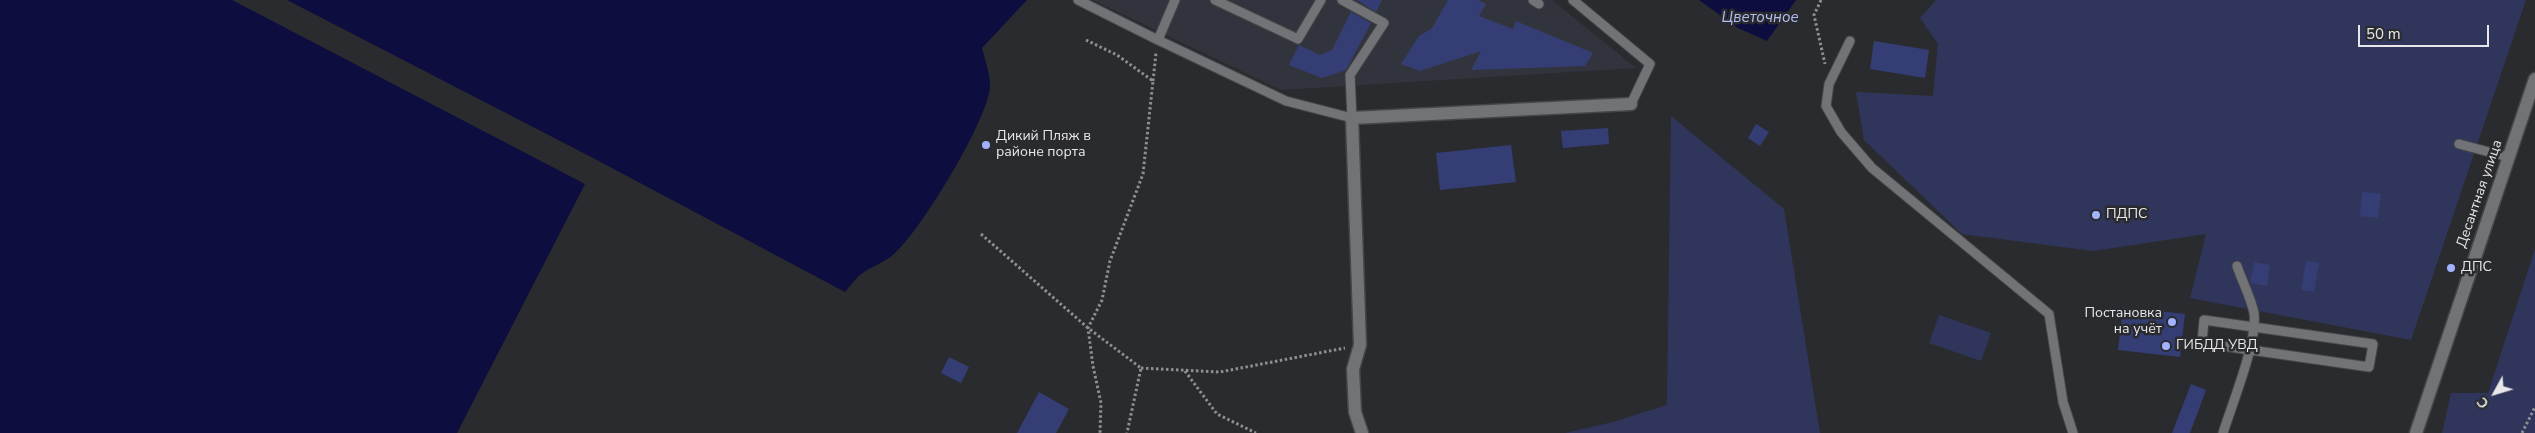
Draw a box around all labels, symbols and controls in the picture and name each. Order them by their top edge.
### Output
water label: Цветочное [1721,9,1799,27]
scale bar [2360,15,2491,47]
text: 50 m [2366,24,2401,44]
place label: Дикий Пляж в районе порта [996,129,1091,162]
street label: Десантная улица [2454,138,2506,250]
marker: Дикий Пляж в районе порта [980,139,992,151]
place label: ПДПС [2106,207,2147,223]
marker: ПДПС [2090,209,2102,221]
place label: ДПС [2461,260,2492,276]
marker: ДПС [2445,262,2457,274]
place label: Постановка на учёт [2084,306,2162,338]
marker: Постановка на учёт [2166,316,2178,328]
place label: ГИБДД УВД [2176,338,2258,354]
marker: ГИБДД УВД [2160,340,2172,352]
north arrow [2470,368,2520,418]
text: С [2473,393,2493,412]

